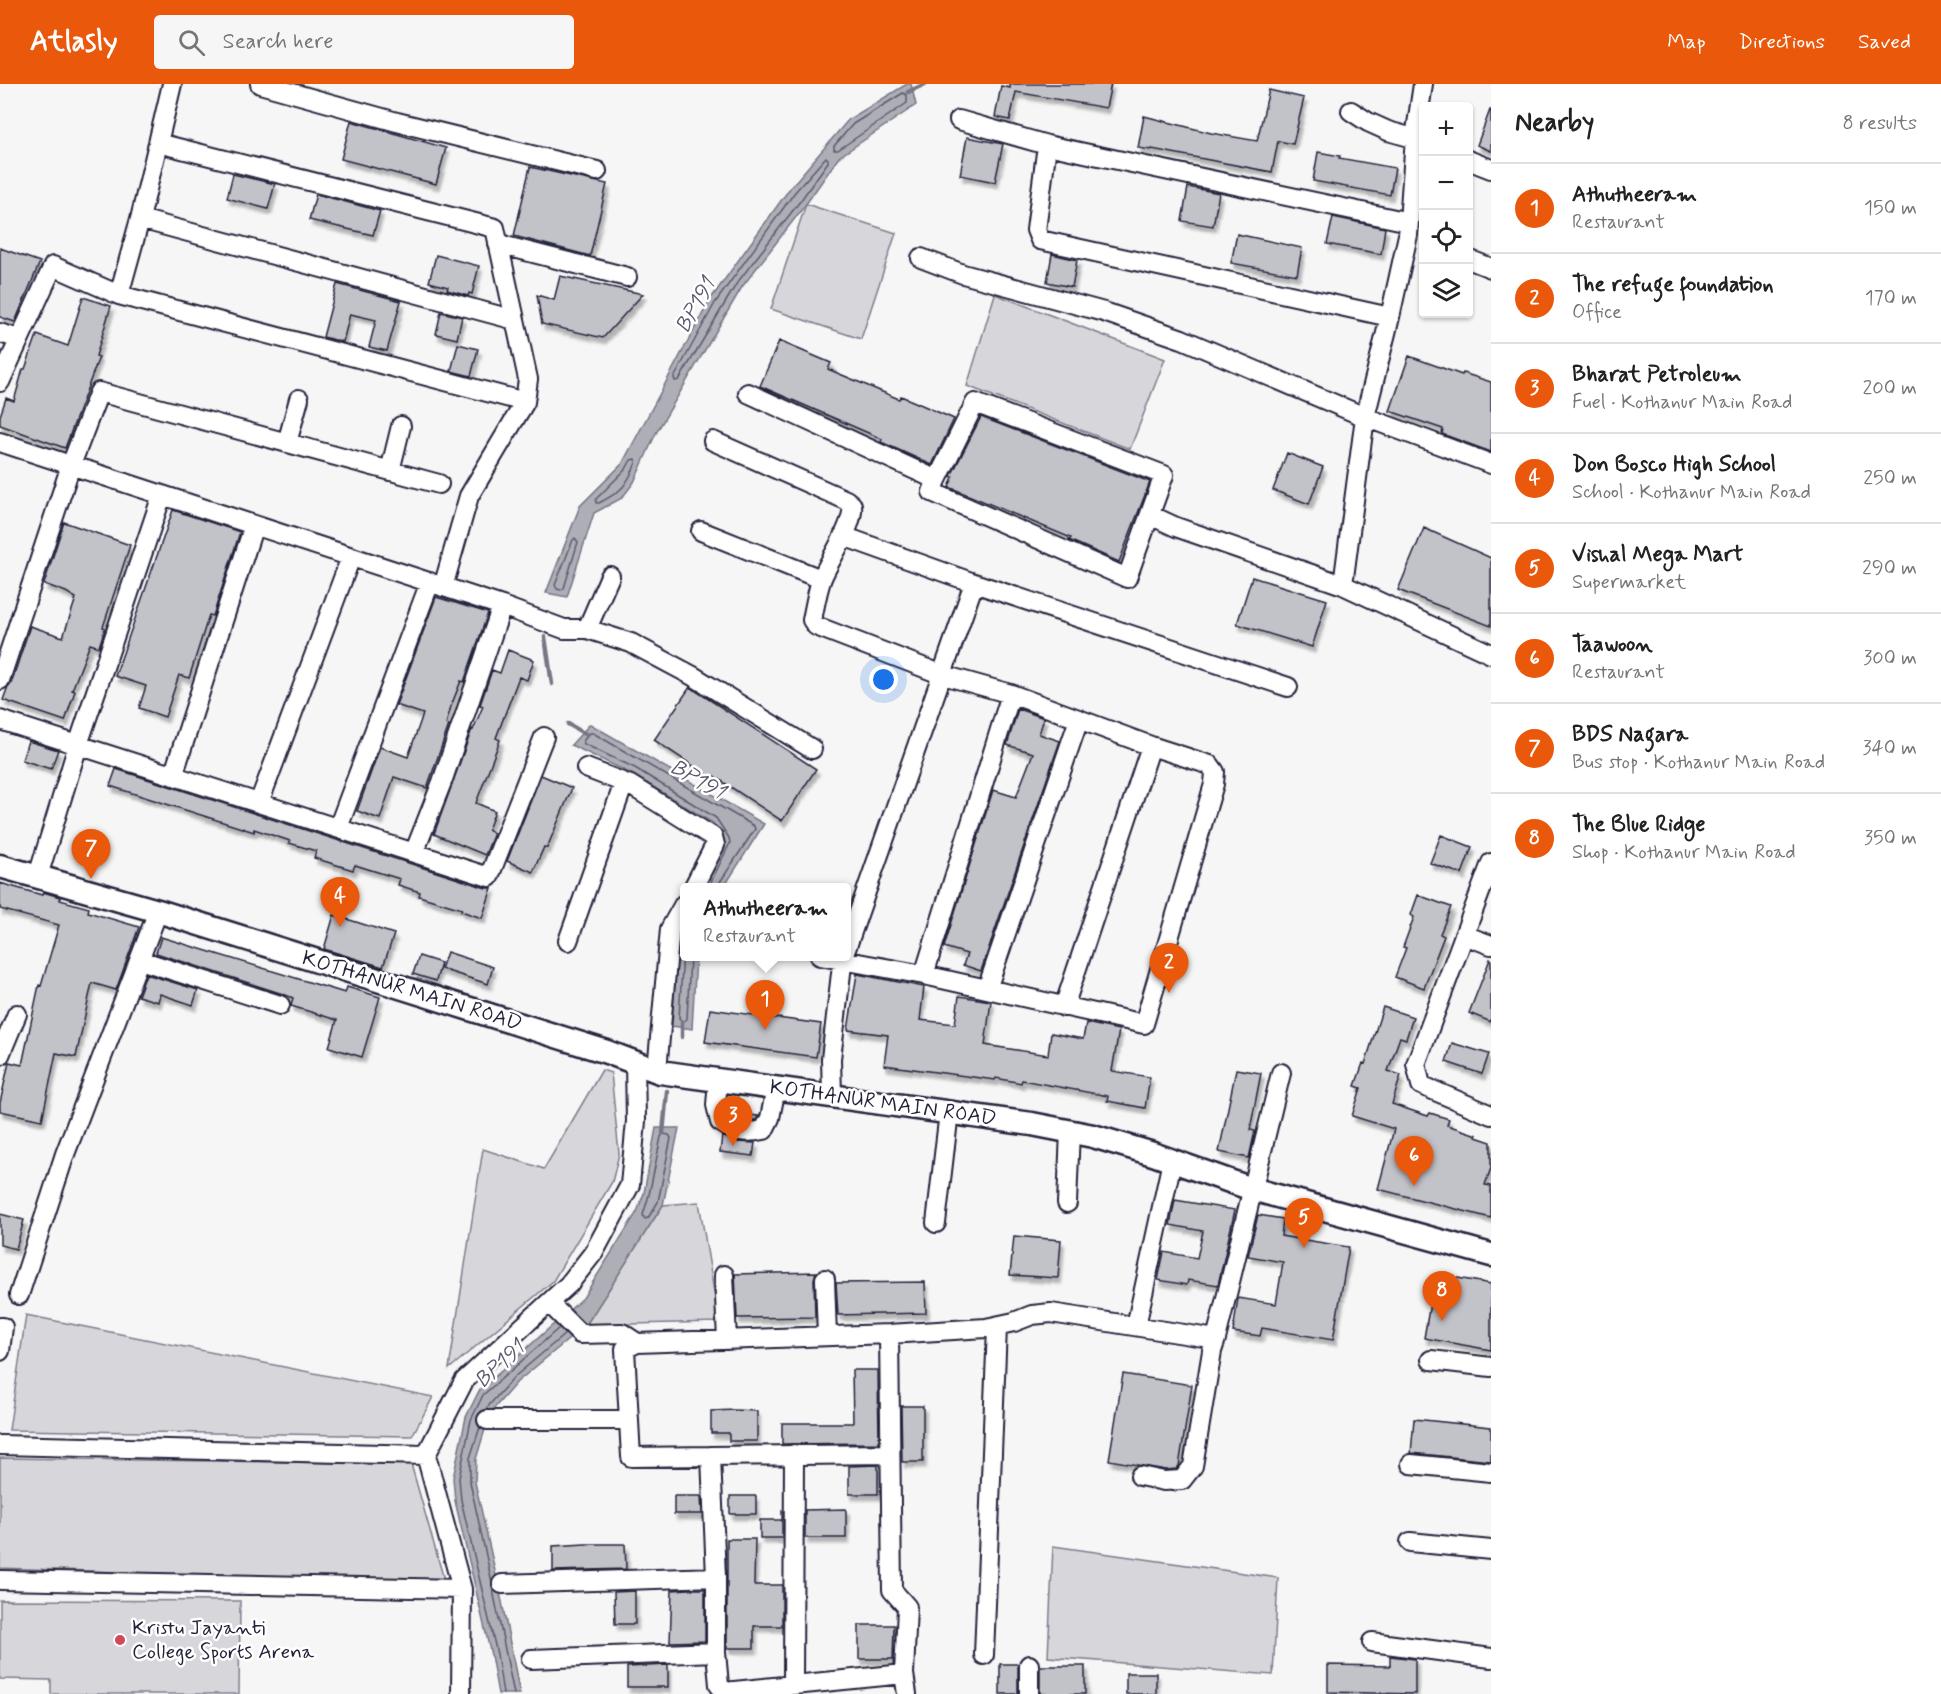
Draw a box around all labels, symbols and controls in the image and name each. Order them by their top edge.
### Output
search box [154,15,574,69]
text: Atlasly [30,24,118,61]
icon: search [175,26,208,59]
text: Search here [223,28,333,56]
text: Map [1667,28,1706,56]
text: Directions [1739,28,1825,56]
text: Saved [1858,28,1911,56]
map controls [1419,102,1473,318]
button: + [1419,102,1473,156]
text: Nearby [1515,106,1594,140]
text: 8 results [1843,110,1917,137]
button: − [1419,156,1473,210]
text: Athutheeram [1572,181,1697,209]
text: 1 [1530,195,1539,222]
text: 150 m [1864,195,1917,222]
text: Restaurant [1572,209,1665,236]
button: locate [1419,210,1473,264]
button: layers [1419,264,1473,318]
text: The refuge foundation [1572,271,1773,299]
water label: BP191 [669,272,724,338]
text: 2 [1530,285,1539,312]
text: 170 m [1865,285,1917,312]
text: Office [1572,299,1622,326]
text: Bharat Petroleum [1572,361,1741,389]
text: 3 [1530,375,1539,402]
text: 200 m [1862,375,1917,402]
text: Fuel · Kothanur Main Road [1572,389,1793,416]
text: Don Bosco High School [1572,451,1776,479]
text: 4 [1529,465,1540,492]
text: 250 m [1863,465,1917,492]
text: School · Kothanur Main Road [1572,479,1811,506]
text: Vishal Mega Mart [1572,541,1743,569]
text: 5 [1529,555,1541,582]
text: 290 m [1862,555,1917,582]
text: Supermarket [1572,569,1686,596]
text: Taawoon [1572,631,1653,659]
text: 6 [1529,645,1540,672]
text: 300 m [1863,645,1917,672]
text: Restaurant [1572,659,1665,686]
your location [869,665,898,694]
text: BDS Nagara [1572,721,1688,749]
text: 7 [1528,735,1541,762]
text: 340 m [1862,735,1917,762]
text: Bus stop · Kothanur Main Road [1572,749,1825,776]
water label: BP191 [665,753,731,808]
text: The Blue Ridge [1572,811,1705,839]
text: 8 [1529,825,1540,852]
text: 350 m [1864,825,1917,852]
pin: 7 [72,830,110,879]
text: Shop · Kothanur Main Road [1572,839,1796,866]
pin: 4 [320,878,360,927]
popup [680,883,851,961]
text: Athutheeram [703,895,828,923]
text: Restaurant [703,923,796,950]
street label: KOTHANUR MAIN ROAD [299,944,525,1038]
pin: 2 [1150,944,1188,993]
pin: 1 [746,980,784,1030]
street label: KOTHANUR MAIN ROAD [768,1073,998,1133]
pin: 3 [714,1096,752,1146]
pin: 6 [1394,1136,1434,1186]
pin: 5 [1284,1198,1324,1248]
pin: 8 [1422,1272,1462,1321]
water label: BP191 [469,1334,533,1395]
place label: Kristu Jayanti College Sports Arena [132,1614,314,1666]
marker: Kristu Jayanti College Sports Arena [113,1633,127,1647]

